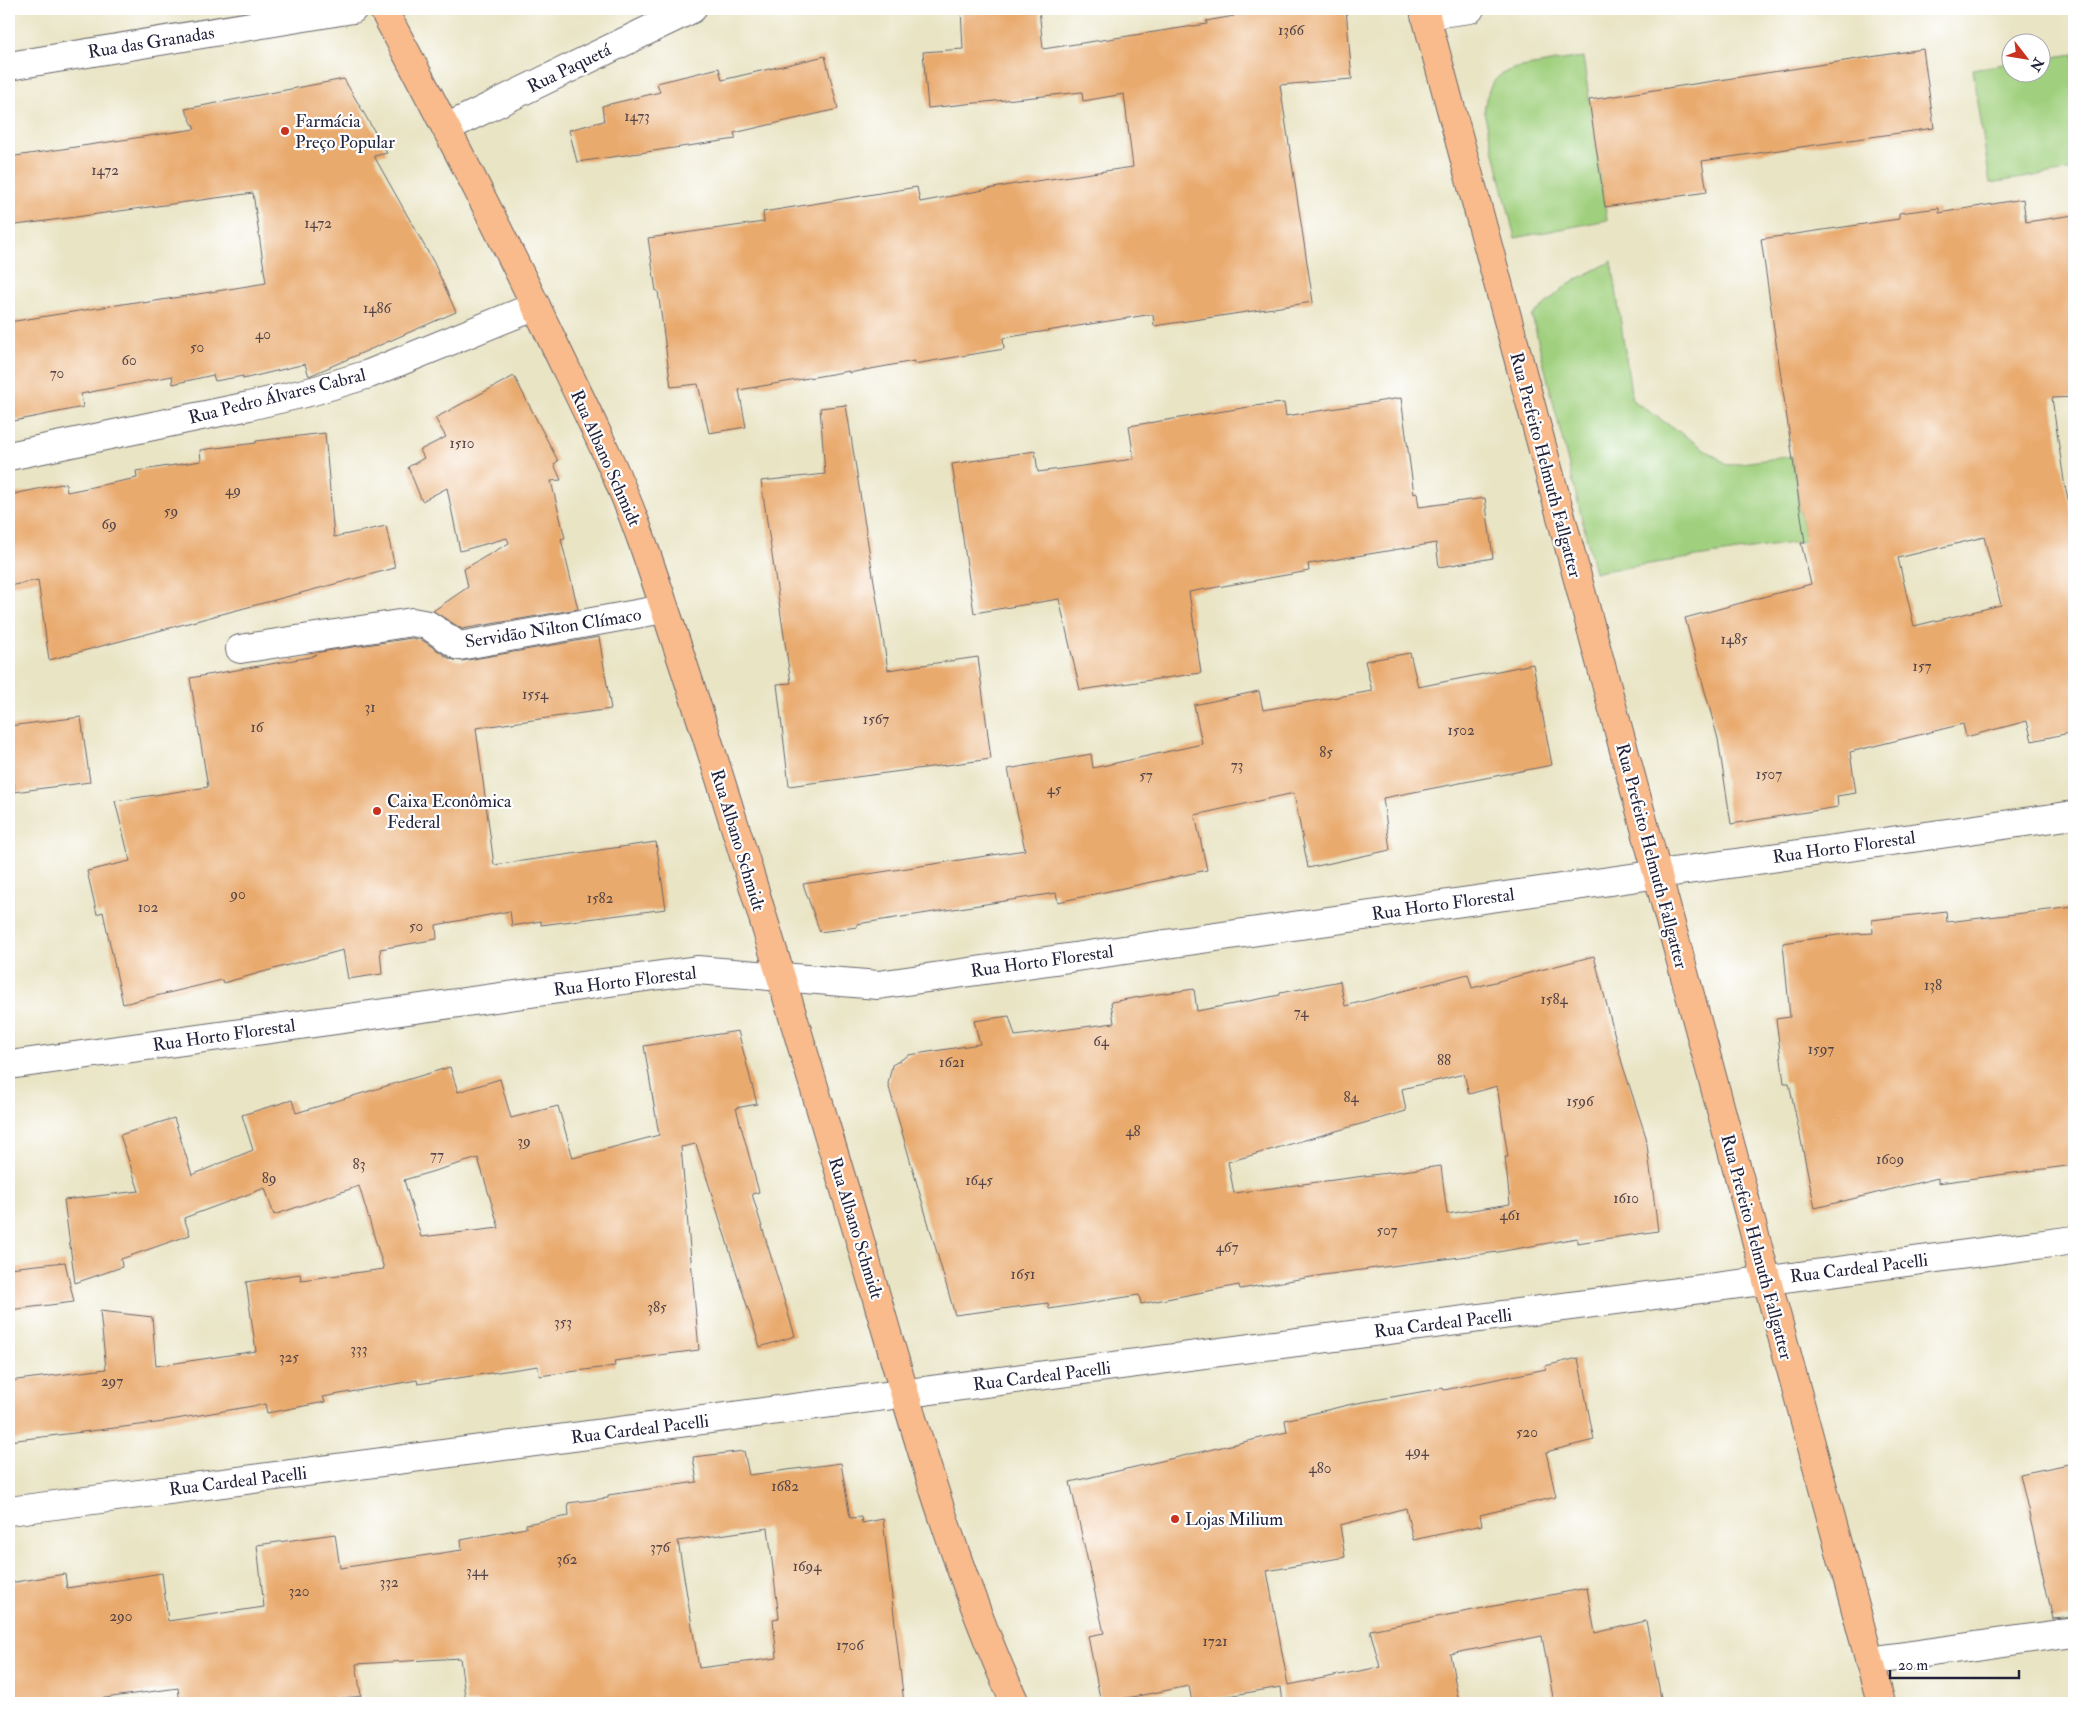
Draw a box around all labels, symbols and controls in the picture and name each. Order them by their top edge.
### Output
street label: Rua das Granadas [86,21,216,64]
house number: 1366 [1278,21,1306,40]
north arrow [2000,32,2050,82]
street label: Rua Paquetá [524,38,615,99]
text: N [2026,54,2048,75]
house number: 1473 [624,107,650,126]
place label: Farmácia Preço Popular [295,110,395,154]
marker: Farmácia Preço Popular [279,125,291,137]
house number: 1472 [91,161,119,180]
house number: 1472 [304,214,332,233]
house number: 1486 [363,299,392,318]
house number: 40 [255,325,271,344]
house number: 50 [190,338,204,357]
street label: Rua Prefeito Helmuth Fallgatter [1504,350,1587,581]
house number: 60 [121,351,137,370]
street label: Rua Pedro Álvares Cabral [186,363,369,430]
house number: 70 [50,364,64,383]
street label: Rua Albano Schmidt [565,386,646,530]
house number: 1510 [450,434,474,453]
house number: 49 [225,481,241,500]
house number: 59 [164,502,178,521]
house number: 69 [101,515,117,534]
street label: Servidão Nilton Clímaco [463,603,643,654]
house number: 1485 [1720,630,1748,649]
house number: 157 [1913,657,1932,676]
house number: 1554 [522,685,549,704]
house number: 31 [364,698,376,717]
house number: 1567 [863,710,889,729]
house number: 16 [251,718,265,737]
house number: 1502 [1447,721,1475,740]
street label: Rua Prefeito Helmuth Fallgatter [1610,741,1693,972]
house number: 85 [1319,743,1333,762]
house number: 73 [1231,756,1243,775]
house number: 1507 [1756,765,1782,784]
street label: Rua Albano Schmidt [705,766,770,914]
house number: 57 [1139,766,1153,785]
house number: 45 [1047,780,1062,799]
place label: Caixa Econômica Federal [387,790,512,834]
marker: Caixa Econômica Federal [371,805,383,817]
street label: Rua Horto Florestal [1771,826,1917,869]
street label: Rua Horto Florestal [1370,883,1516,926]
house number: 90 [229,885,246,904]
house number: 1582 [587,889,614,908]
house number: 102 [138,898,159,917]
house number: 50 [409,917,423,936]
street label: Rua Horto Florestal [969,940,1115,983]
street label: Rua Horto Florestal [552,961,698,1002]
house number: 138 [1924,976,1942,995]
house number: 1584 [1540,990,1568,1009]
house number: 74 [1294,1003,1309,1022]
street label: Rua Horto Florestal [151,1014,297,1057]
house number: 64 [1093,1032,1110,1051]
house number: 1597 [1808,1040,1834,1059]
house number: 88 [1437,1051,1451,1070]
house number: 1621 [939,1053,965,1072]
house number: 84 [1343,1088,1359,1107]
house number: 1596 [1566,1092,1595,1111]
house number: 48 [1125,1122,1141,1141]
house number: 39 [517,1132,531,1151]
street label: Rua Prefeito Helmuth Fallgatter [1715,1132,1798,1363]
house number: 77 [430,1146,444,1165]
house number: 1609 [1876,1150,1904,1169]
street label: Rua Albano Schmidt [823,1154,888,1302]
house number: 83 [353,1155,365,1174]
house number: 89 [262,1169,276,1188]
house number: 1645 [965,1171,993,1190]
house number: 1610 [1613,1189,1639,1208]
house number: 461 [1500,1206,1520,1225]
house number: 507 [1376,1221,1398,1240]
house number: 467 [1216,1238,1238,1257]
street label: Rua Cardeal Pacelli [1789,1249,1930,1288]
house number: 1651 [1011,1265,1035,1284]
house number: 385 [647,1298,667,1317]
street label: Rua Cardeal Pacelli [1373,1304,1514,1343]
house number: 353 [554,1313,572,1332]
house number: 333 [350,1340,368,1359]
house number: 325 [279,1348,299,1367]
street label: Rua Cardeal Pacelli [972,1357,1113,1396]
house number: 297 [101,1372,123,1391]
street label: Rua Cardeal Pacelli [570,1410,711,1449]
house number: 520 [1516,1423,1538,1442]
house number: 494 [1405,1442,1430,1461]
house number: 480 [1309,1459,1331,1478]
street label: Rua Cardeal Pacelli [168,1462,309,1501]
house number: 1682 [771,1477,799,1496]
place label: Lojas Milium [1185,1508,1283,1531]
marker: Lojas Milium [1169,1513,1181,1525]
house number: 376 [650,1538,672,1557]
house number: 362 [557,1550,578,1569]
house number: 1694 [793,1557,822,1576]
house number: 344 [466,1562,489,1581]
house number: 332 [379,1573,399,1592]
house number: 320 [288,1582,310,1601]
house number: 290 [110,1607,132,1626]
house number: 1721 [1202,1632,1228,1651]
house number: 1706 [836,1636,865,1655]
scale bar [1890,1647,2019,1679]
text: 20 m [1898,1656,1928,1675]

